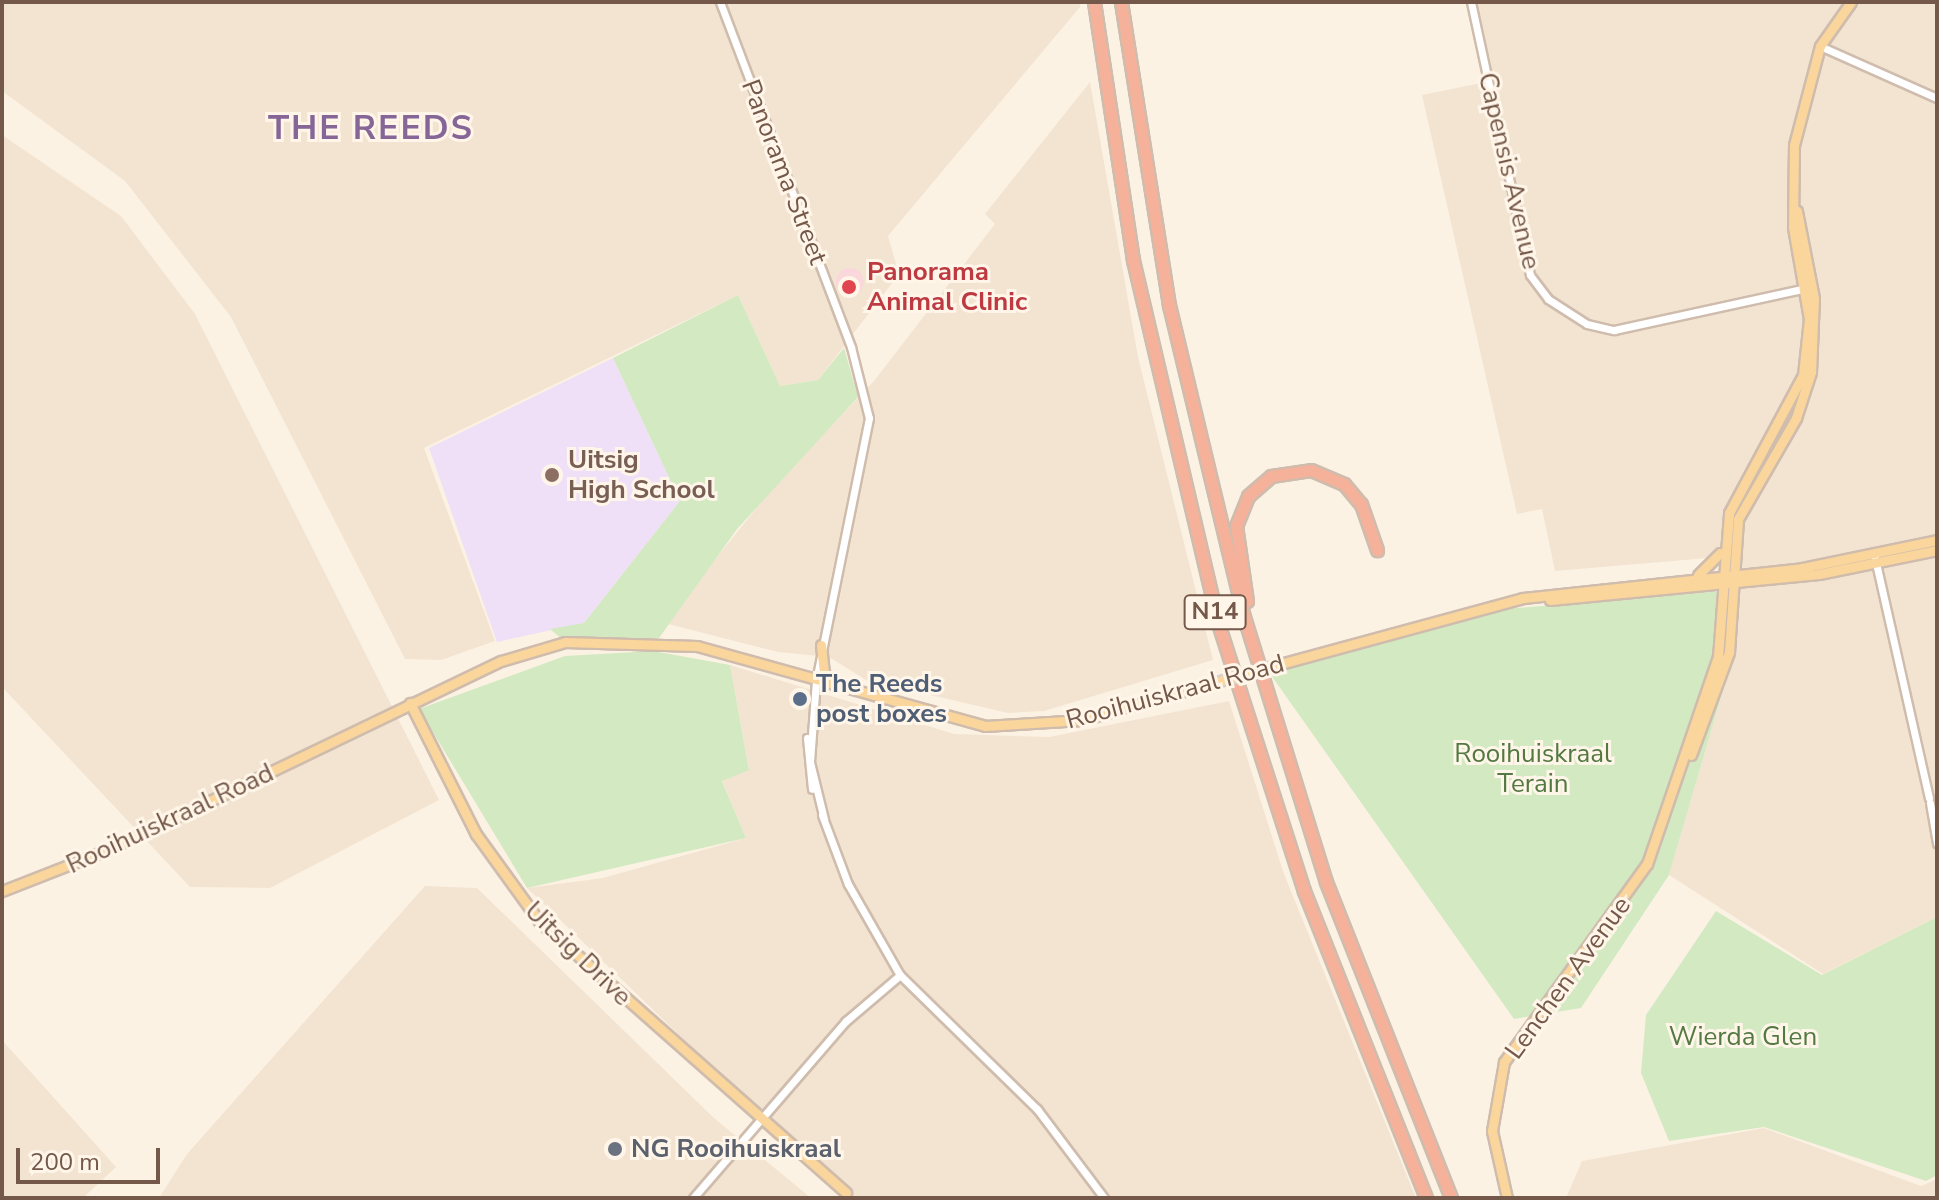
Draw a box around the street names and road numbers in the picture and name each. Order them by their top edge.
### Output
street label: Capensis Avenue [1471,70,1547,272]
street label: Panorama Street [734,75,834,269]
road number: N14 [1183,592,1247,632]
street label: Rooihuiskraal Road [1063,648,1287,736]
street label: Rooihuiskraal Road [62,757,278,881]
street label: Lenchen Avenue [1499,891,1637,1065]
street label: Uitsig Drive [518,895,638,1013]

